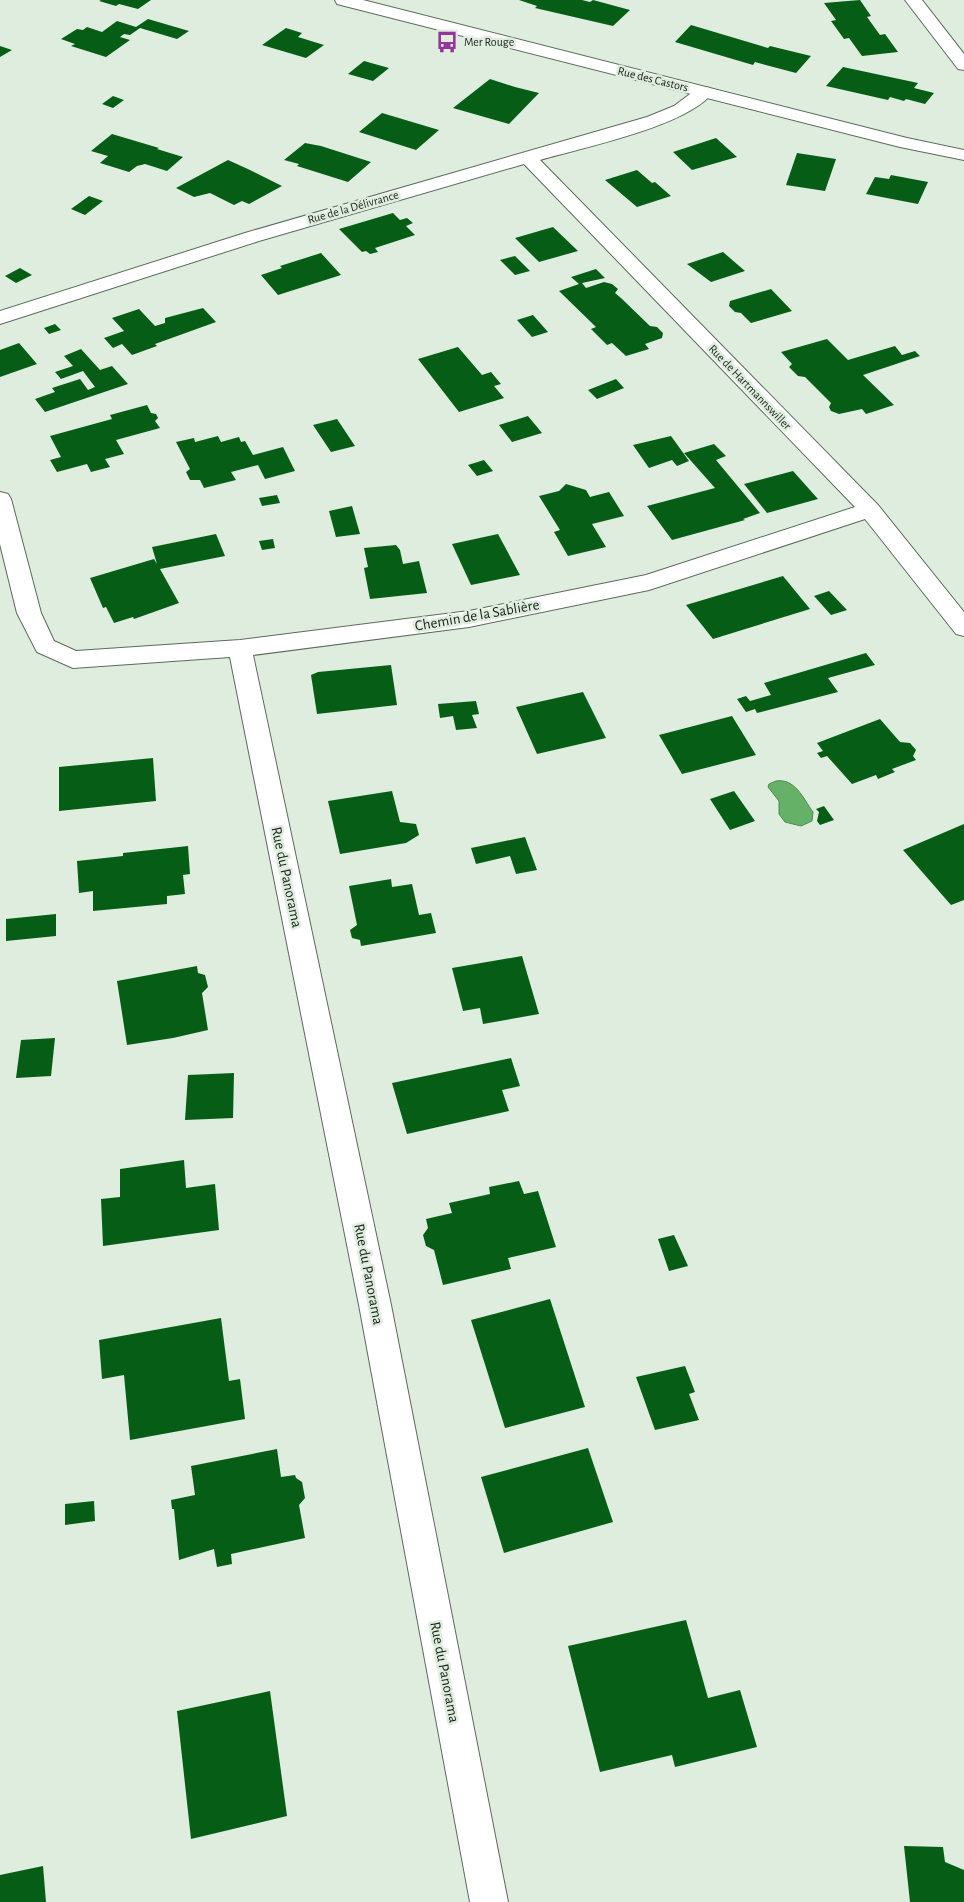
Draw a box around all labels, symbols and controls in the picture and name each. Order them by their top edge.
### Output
bus stop icon: Mer Rouge [434,29,460,55]
place label: Mer Rouge [464,36,514,48]
street label: Rue des Castors [617,64,689,94]
street label: Rue de la Délivrance [306,188,400,226]
street label: Rue de Hartmannswiller [706,342,794,432]
street label: Chemin de la Sablière [414,597,541,634]
street label: Rue du Panorama [269,825,305,929]
street label: Rue du Panorama [351,1222,386,1326]
street label: Rue du Panorama [427,1620,462,1724]

